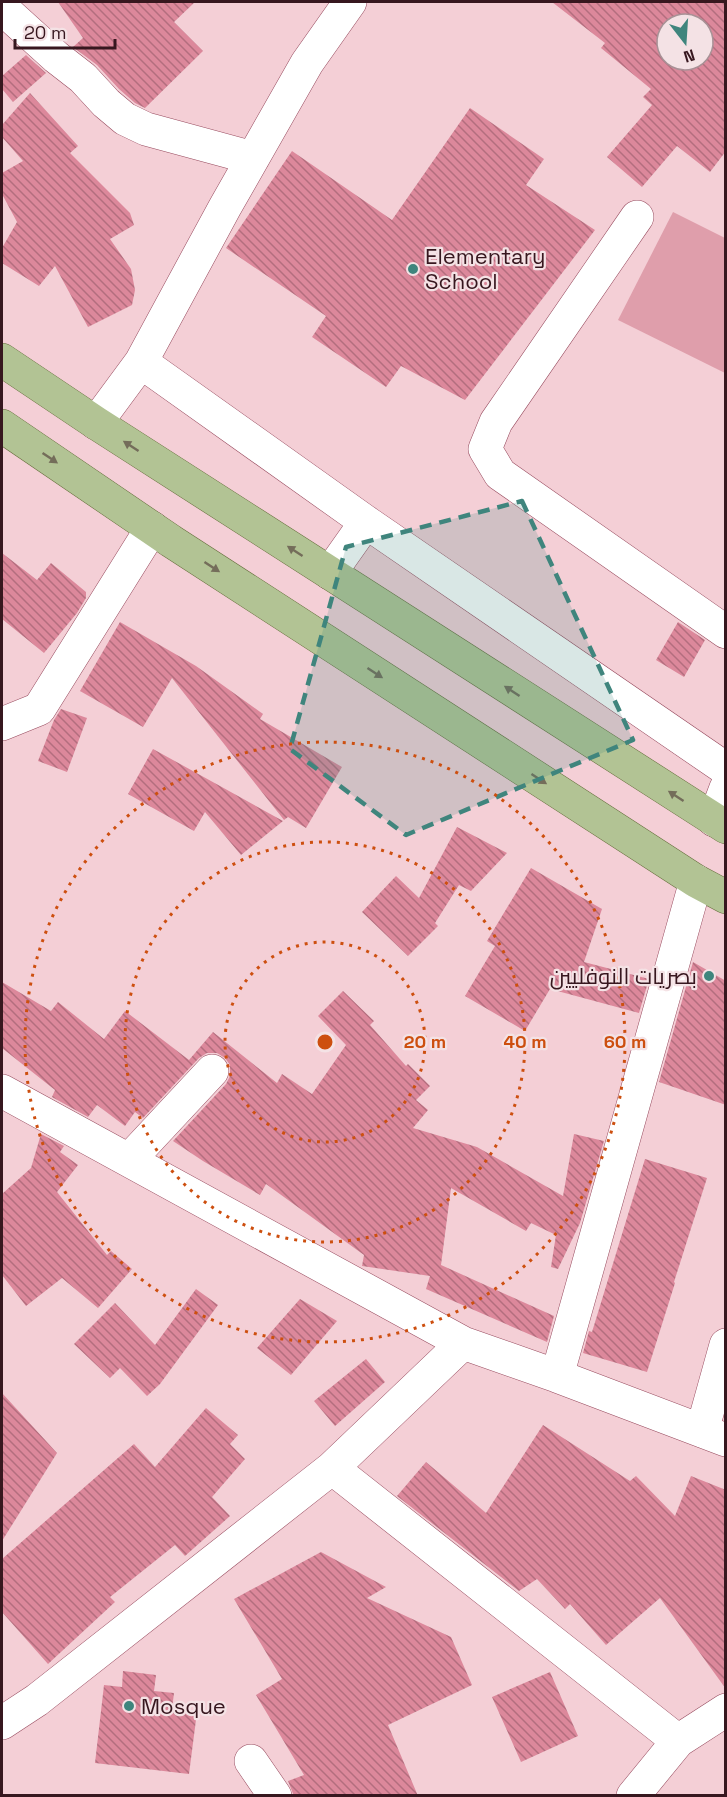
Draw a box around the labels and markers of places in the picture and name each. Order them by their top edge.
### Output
place label: Elementary School [425,242,545,295]
marker: Elementary School [406,262,420,276]
place label: بصريات النوفليين [550,962,697,990]
marker: بصريات النوفليين [702,969,716,983]
centre of rings [315,1032,335,1052]
place label: Mosque [141,1692,226,1720]
marker: Mosque [122,1699,136,1713]

